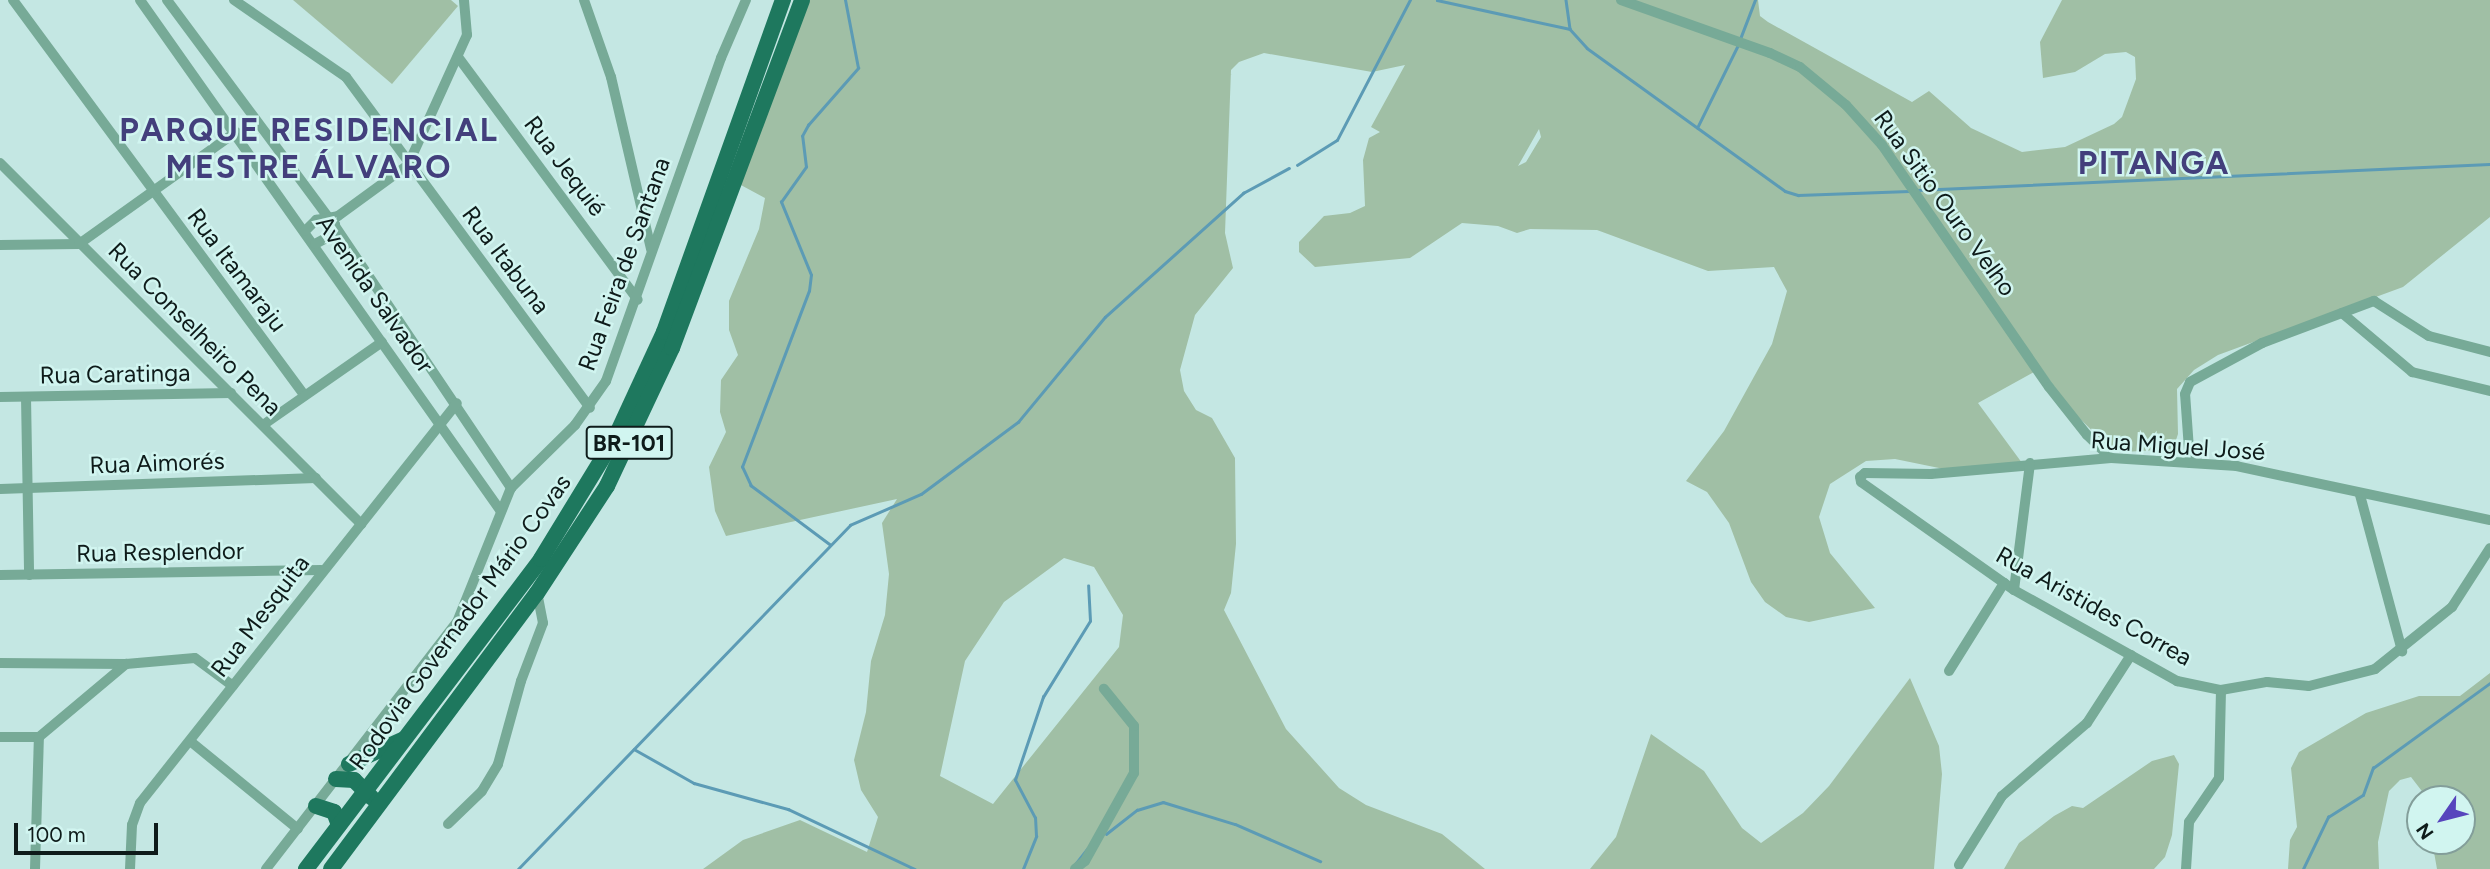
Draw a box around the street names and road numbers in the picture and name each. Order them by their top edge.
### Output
street label: Rua Sitio Ouro Velho [1868,104,2022,302]
street label: Rua Jequié [518,110,612,222]
street label: Rua Feira de Santana [572,153,676,375]
street label: Rua Itabuna [456,200,556,320]
street label: Rua Itamaraju [181,203,293,337]
street label: Avenida Salvador [310,210,440,378]
street label: Rua Conselheiro Pena [102,236,288,422]
street label: Rua Caratinga [39,358,191,390]
road number: BR-101 [585,424,673,462]
street label: Rua Miguel José [2090,426,2266,466]
street label: Rua Aimorés [89,446,225,480]
street label: Rodovia Governador Mário Covas [343,469,577,775]
street label: Rua Resplendor [76,536,244,568]
street label: Rua Aristides Correa [1991,540,2197,672]
street label: Rua Mesquita [205,549,315,683]

